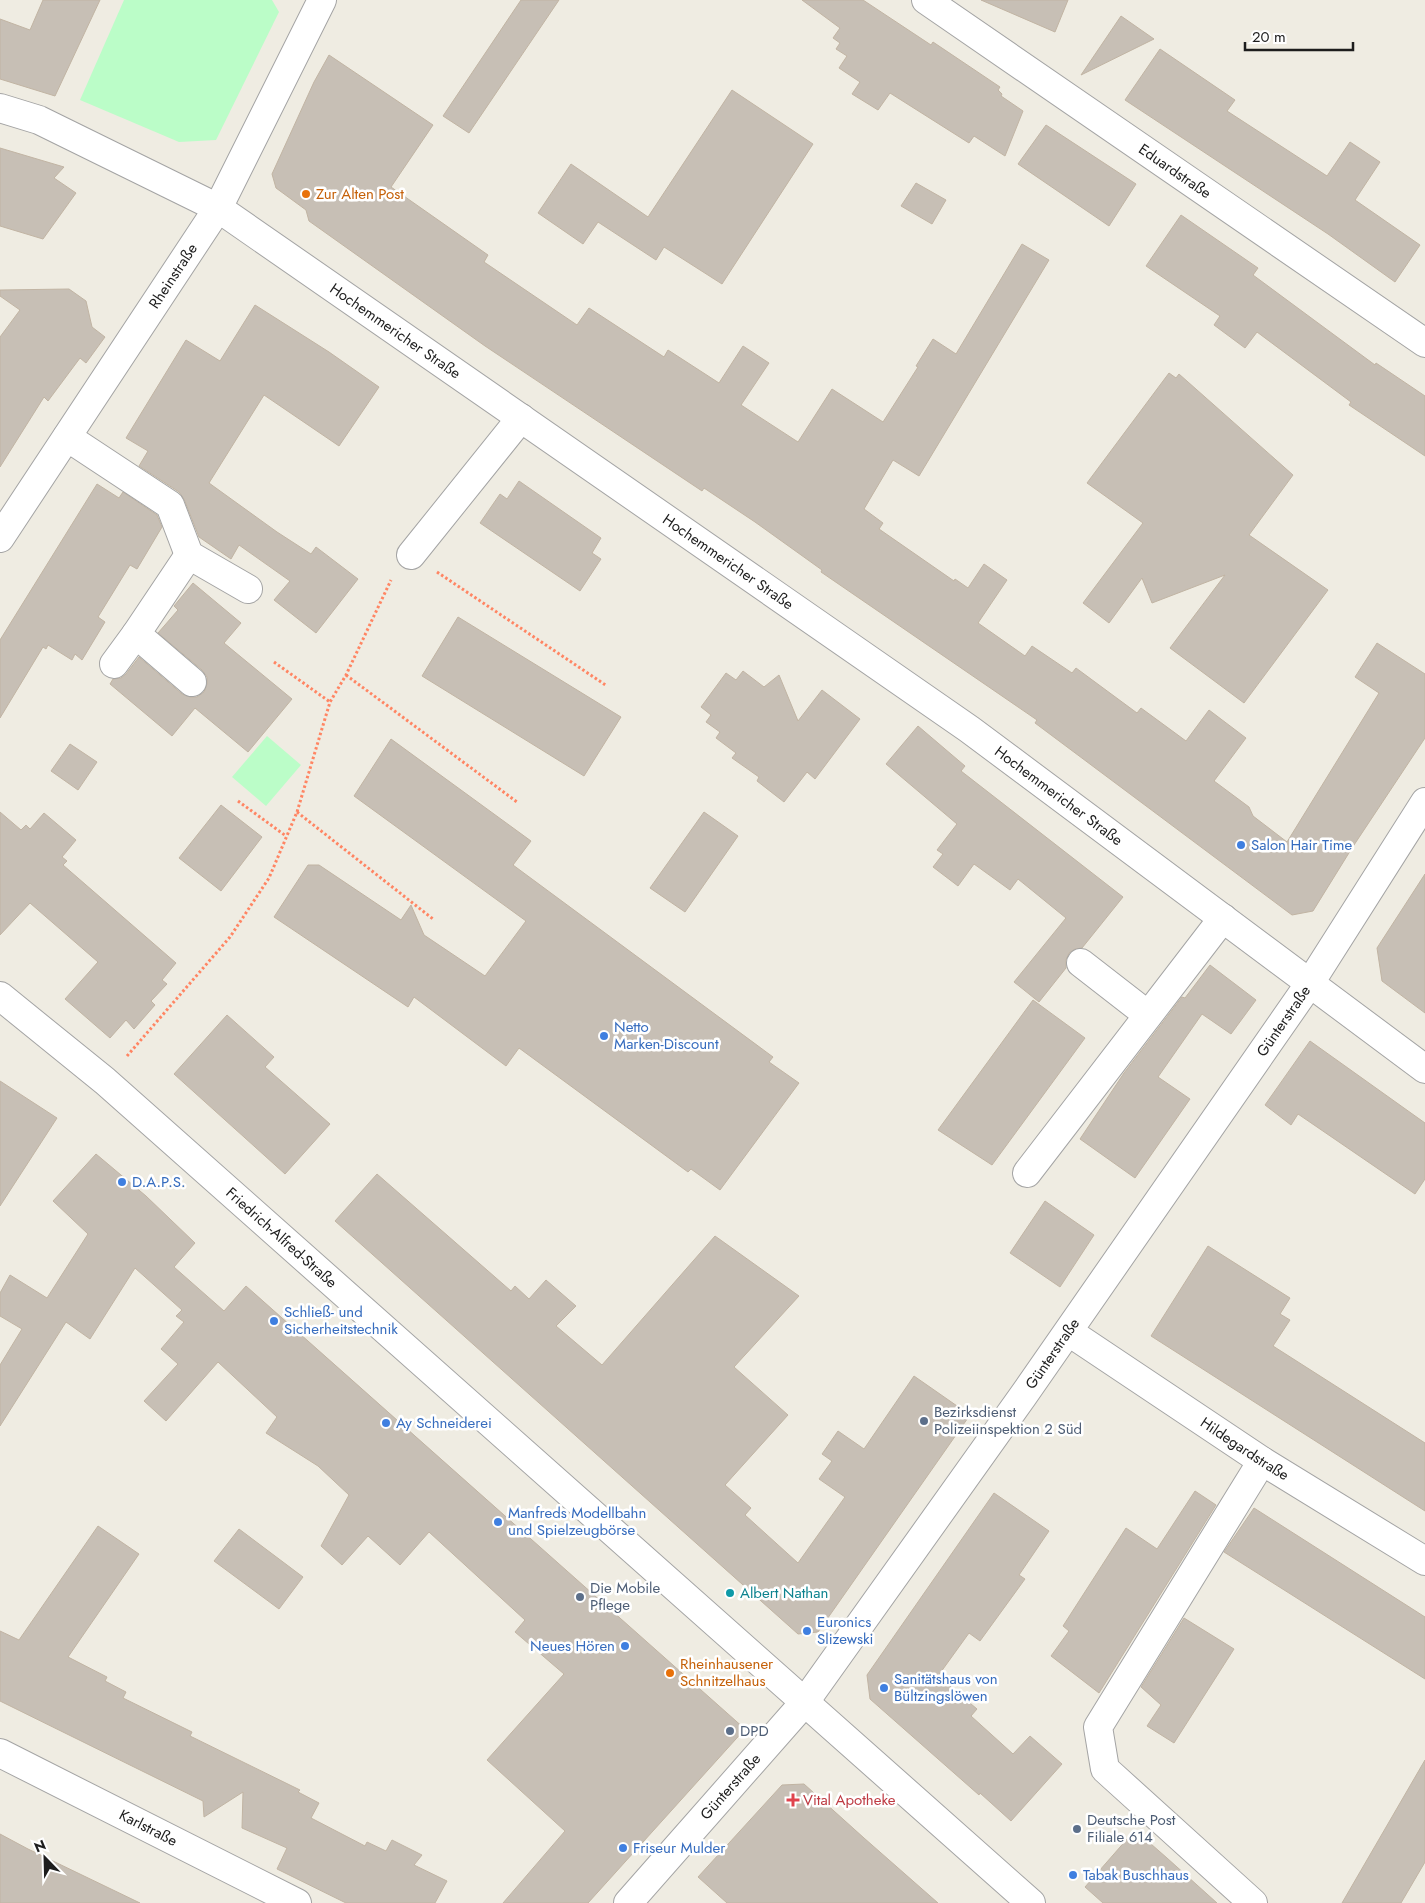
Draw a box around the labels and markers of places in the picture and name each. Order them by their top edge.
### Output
place label: Zur Alten Post [316,183,404,205]
marker: Zur Alten Post [300,188,312,200]
place label: Salon Hair Time [1251,834,1353,856]
marker: Salon Hair Time [1235,839,1247,851]
place label: Netto Marken-Discount [614,1016,719,1055]
marker: Netto Marken-Discount [598,1030,610,1042]
place label: D.A.P.S. [132,1171,186,1193]
marker: D.A.P.S. [116,1176,128,1188]
place label: Schließ- und Sicherheitstechnik [284,1301,398,1340]
marker: Schließ- und Sicherheitstechnik [268,1315,280,1327]
place label: Bezirksdienst Polizeiinspektion 2 Süd [934,1401,1082,1440]
place label: Ay Schneiderei [396,1412,492,1434]
marker: Bezirksdienst Polizeiinspektion 2 Süd [918,1415,930,1427]
marker: Ay Schneiderei [380,1417,392,1429]
place label: Manfreds Modellbahn und Spielzeugbörse [508,1502,646,1541]
marker: Manfreds Modellbahn und Spielzeugbörse [492,1516,504,1528]
place label: Die Mobile Pflege [590,1577,661,1616]
place label: Albert Nathan [740,1582,828,1604]
marker: Albert Nathan [724,1587,736,1599]
marker: Die Mobile Pflege [574,1591,586,1603]
place label: Euronics Slizewski [817,1611,874,1650]
marker: Euronics Slizewski [801,1625,813,1637]
place label: Neues Hören [530,1635,615,1657]
marker: Neues Hören [619,1640,631,1652]
place label: Rheinhausener Schnitzelhaus [680,1653,774,1692]
marker: Rheinhausener Schnitzelhaus [664,1667,676,1679]
place label: Sanitätshaus von Bültzingslöwen [894,1668,998,1707]
marker: Sanitätshaus von Bültzingslöwen [878,1682,890,1694]
place label: DPD [740,1720,769,1742]
marker: DPD [724,1725,736,1737]
place label: Vital Apotheke [803,1789,896,1811]
marker: Vital Apotheke [787,1794,799,1806]
place label: Deutsche Post Filiale 614 [1087,1809,1176,1848]
marker: Deutsche Post Filiale 614 [1071,1823,1083,1835]
place label: Friseur Mulder [633,1837,726,1859]
marker: Friseur Mulder [617,1842,629,1854]
place label: Tabak Buschhaus [1083,1864,1189,1886]
marker: Tabak Buschhaus [1067,1869,1079,1881]

